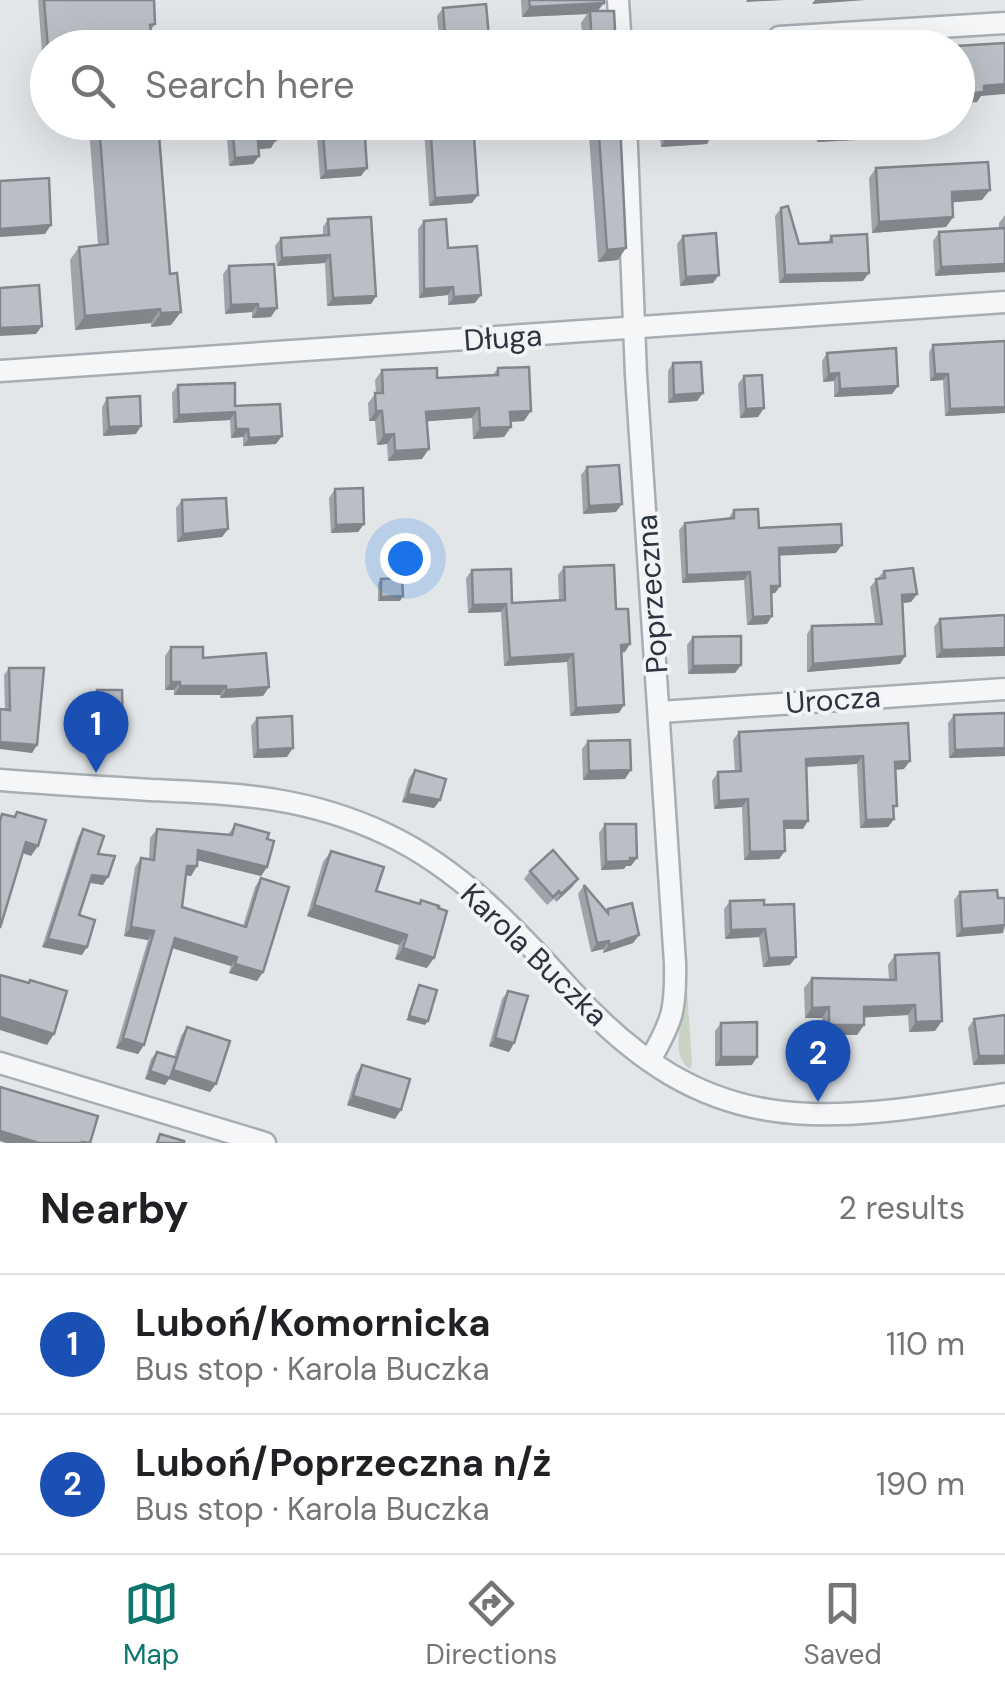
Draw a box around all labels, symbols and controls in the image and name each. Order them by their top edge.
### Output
search box [30,30,975,140]
icon: search [65,58,120,113]
text: Search here [145,60,355,110]
street label: Długa [462,315,543,360]
street label: Poprzeczna [626,513,677,675]
your location [380,533,431,584]
street label: Urocza [784,677,882,722]
pin: 1 [64,690,128,773]
street label: Karola Buczka [452,875,616,1035]
pin: 2 [786,1020,850,1102]
text: Nearby [40,1181,189,1236]
text: 2 results [839,1187,965,1229]
text: Luboń/Komornicka [135,1298,490,1348]
text: 1 [67,1323,78,1365]
text: 110 m [886,1323,965,1365]
text: Bus stop · Karola Buczka [135,1348,490,1390]
text: Luboń/Poprzeczna n/ż [135,1438,551,1488]
text: 2 [63,1463,82,1505]
text: 190 m [876,1463,965,1505]
text: Bus stop · Karola Buczka [135,1488,490,1530]
tab: Map [123,1576,179,1673]
tab: Directions [426,1576,557,1673]
tab: Saved [803,1576,882,1673]

